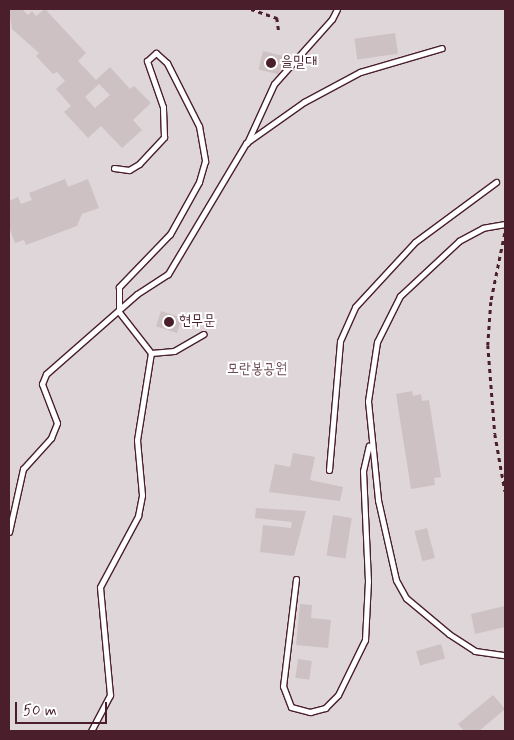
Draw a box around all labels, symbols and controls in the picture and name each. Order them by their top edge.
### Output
place label: 을밀대 [281,54,317,72]
marker: 을밀대 [265,57,277,69]
place label: 현무문 [179,313,215,331]
marker: 현무문 [163,316,175,328]
park label: 모란봉공원 [227,361,287,379]
scale bar [18,692,110,724]
text: 50 m [23,701,57,721]

